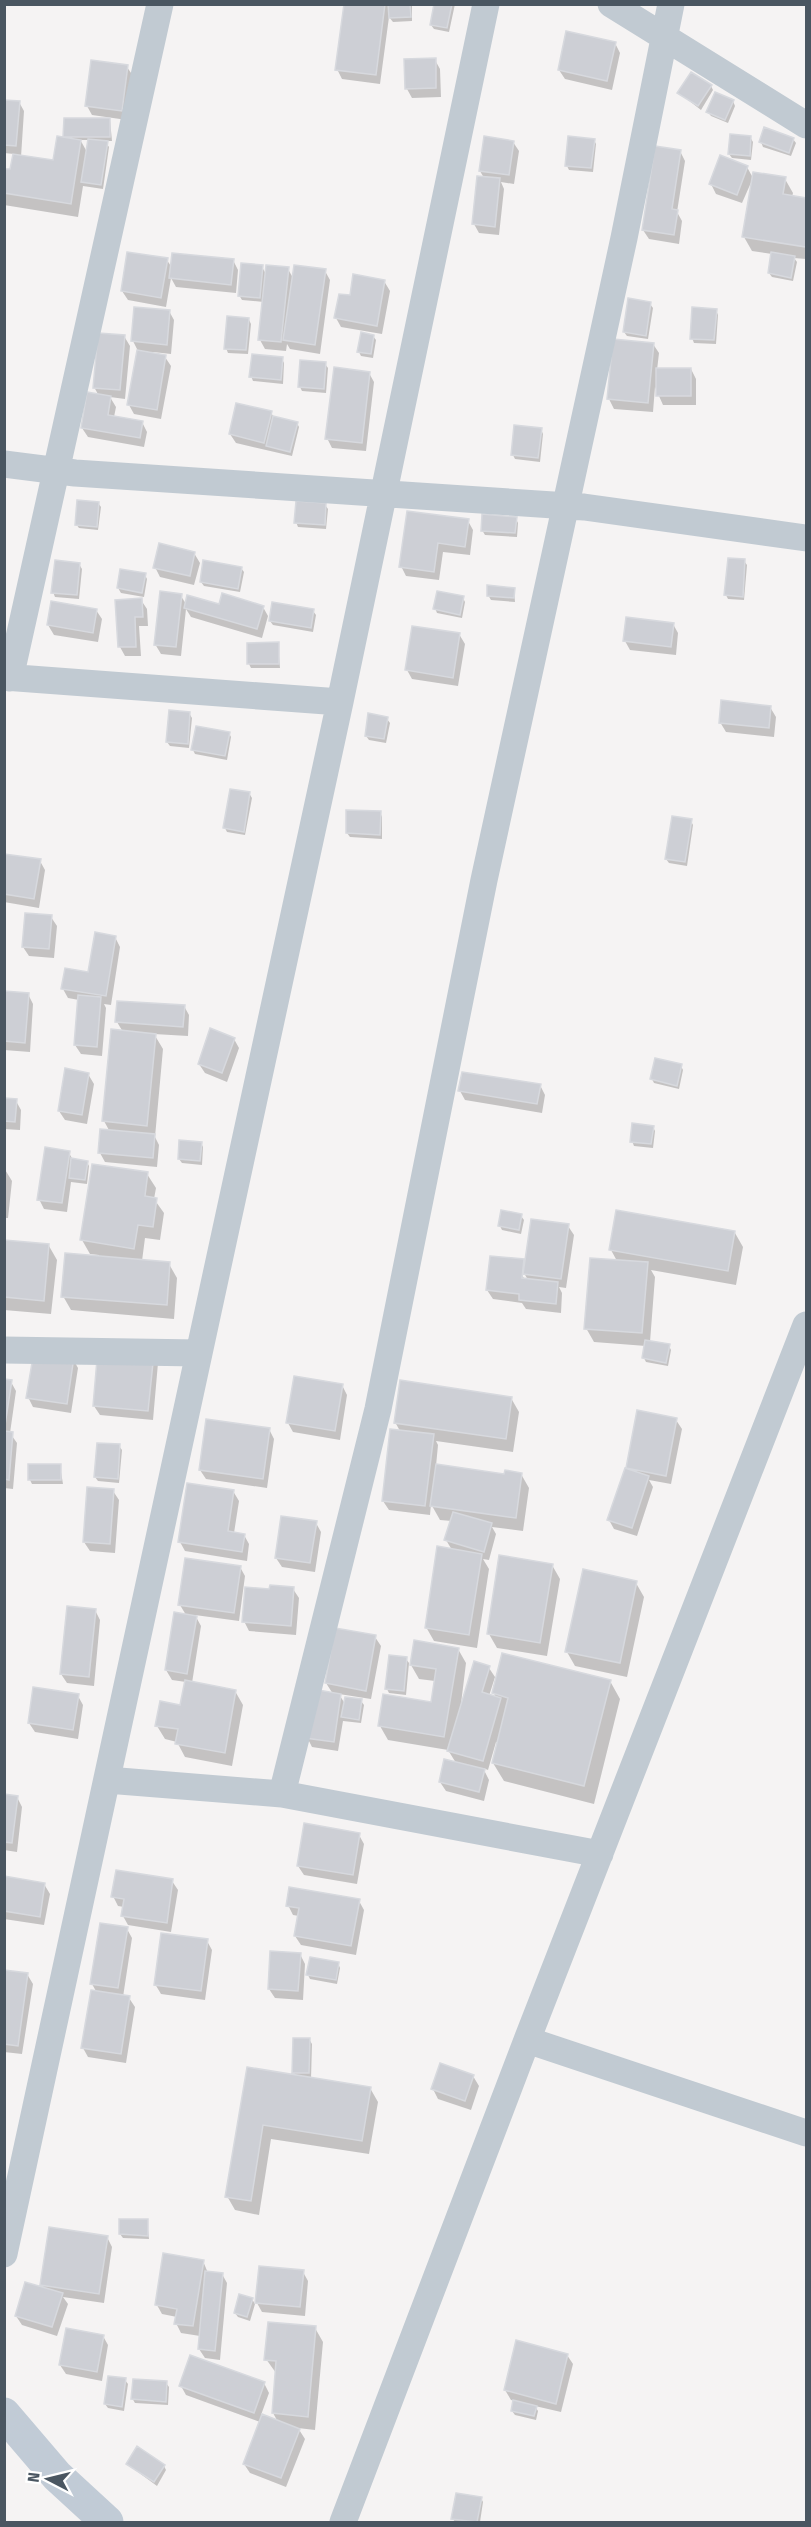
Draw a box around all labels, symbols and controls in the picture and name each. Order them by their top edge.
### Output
north arrow [18,2449,78,2509]
text: N [24,2471,44,2483]

